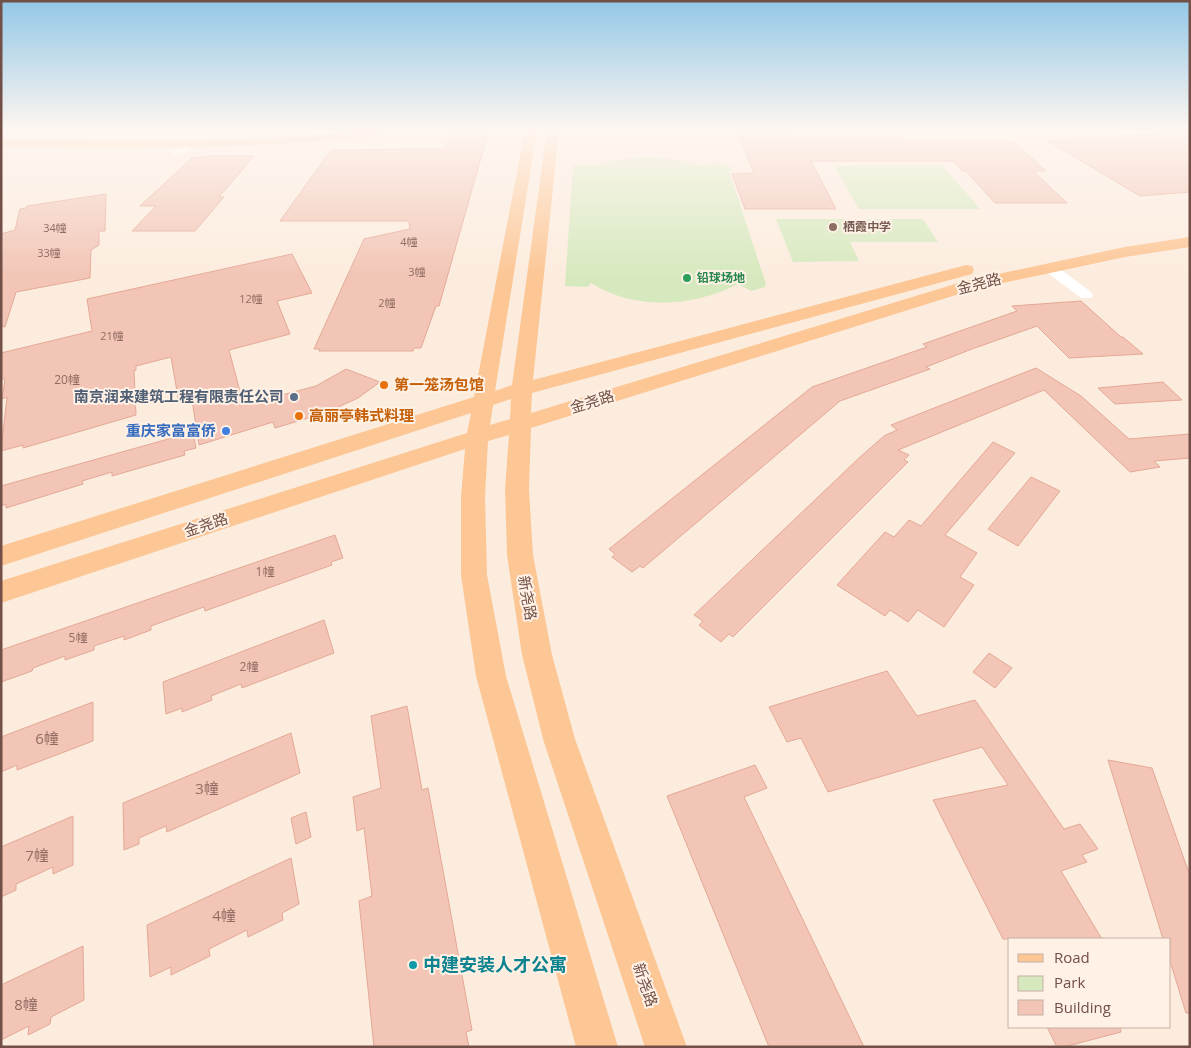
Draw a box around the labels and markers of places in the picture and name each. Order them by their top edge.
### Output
place label: 栖霞中学 [843,218,891,235]
marker: 栖霞中学 [827,221,839,233]
place label: 铅球场地 [697,269,745,286]
marker: 铅球场地 [681,272,693,284]
place label: 第一笼汤包馆 [394,374,484,394]
marker: 第一笼汤包馆 [378,379,390,391]
place label: 南京润来建筑工程有限责任公司 [74,386,284,406]
marker: 南京润来建筑工程有限责任公司 [288,391,300,403]
place label: 高丽亭韩式料理 [309,405,414,425]
marker: 高丽亭韩式料理 [293,410,305,422]
place label: 重庆家富富侨 [126,420,216,440]
marker: 重庆家富富侨 [220,425,232,437]
place label: 中建安装人才公寓 [423,952,567,976]
marker: 中建安装人才公寓 [407,959,419,971]

